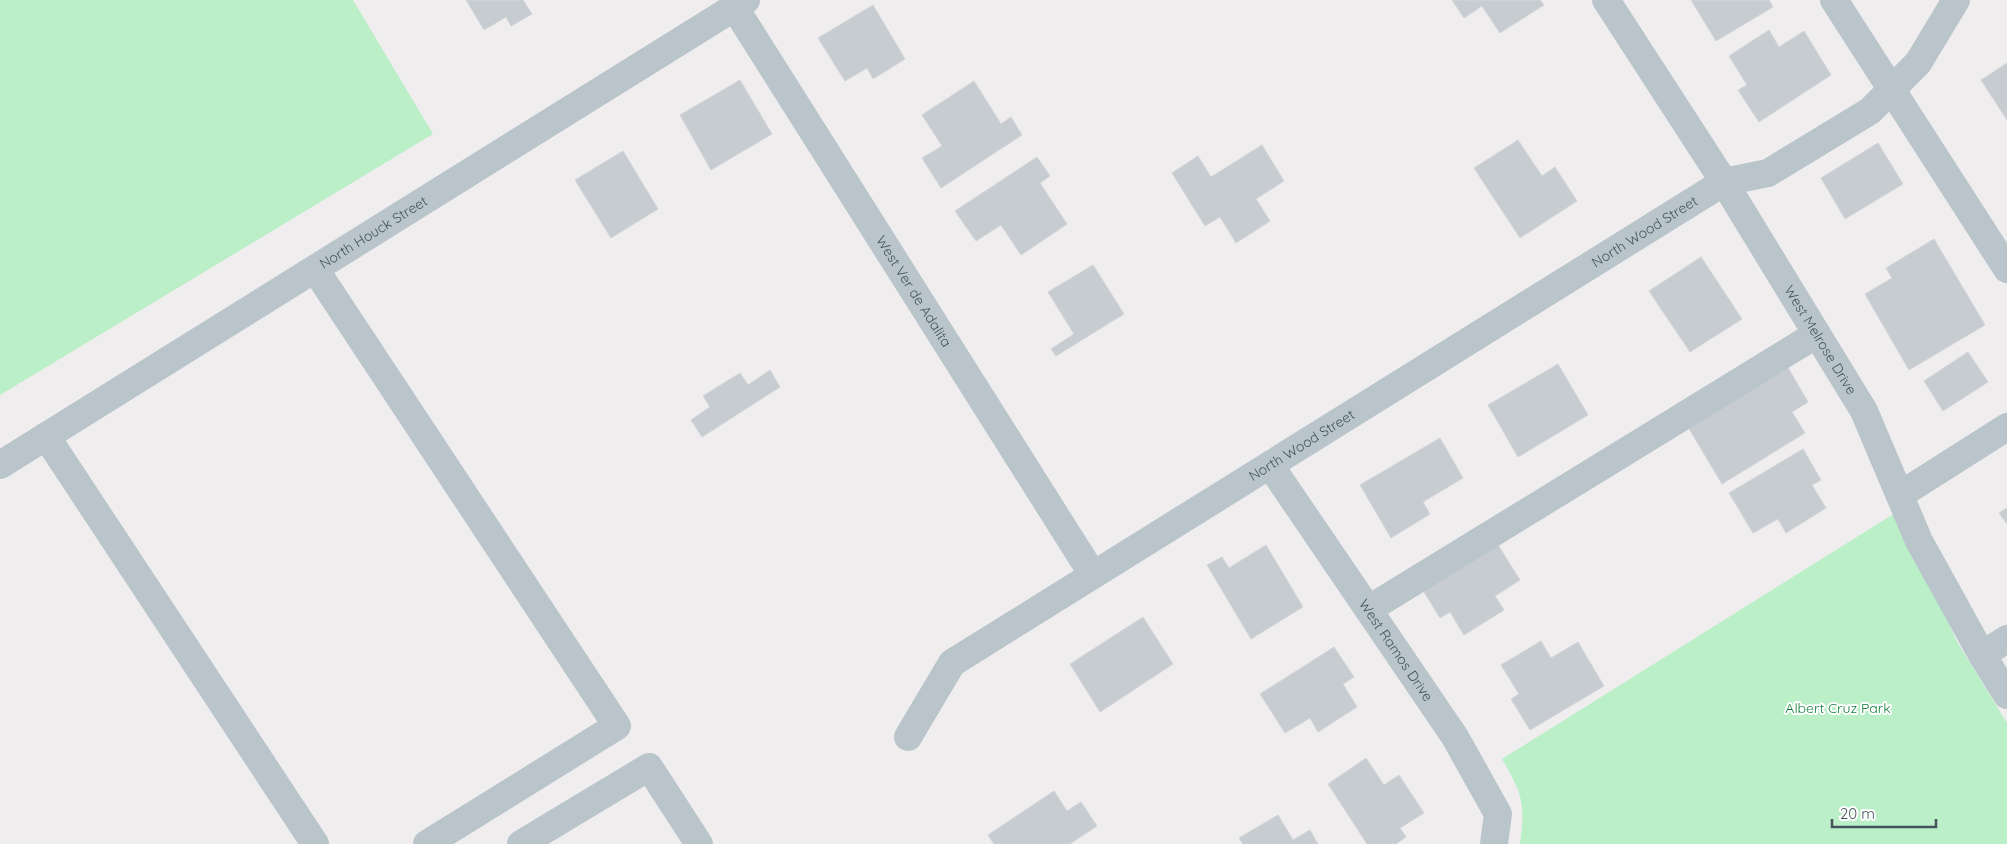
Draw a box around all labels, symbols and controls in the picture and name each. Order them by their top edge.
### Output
street label: North Houck Street [316,192,431,273]
street label: North Wood Street [1588,192,1701,271]
street label: West Ver de Adalita [872,232,956,350]
street label: West Melrose Drive [1780,282,1861,398]
street label: North Wood Street [1245,405,1358,485]
street label: West Ramos Drive [1355,596,1437,705]
park label: Albert Cruz Park [1785,699,1891,717]
scale bar [1832,796,1936,828]
text: 20 m [1840,804,1875,823]

